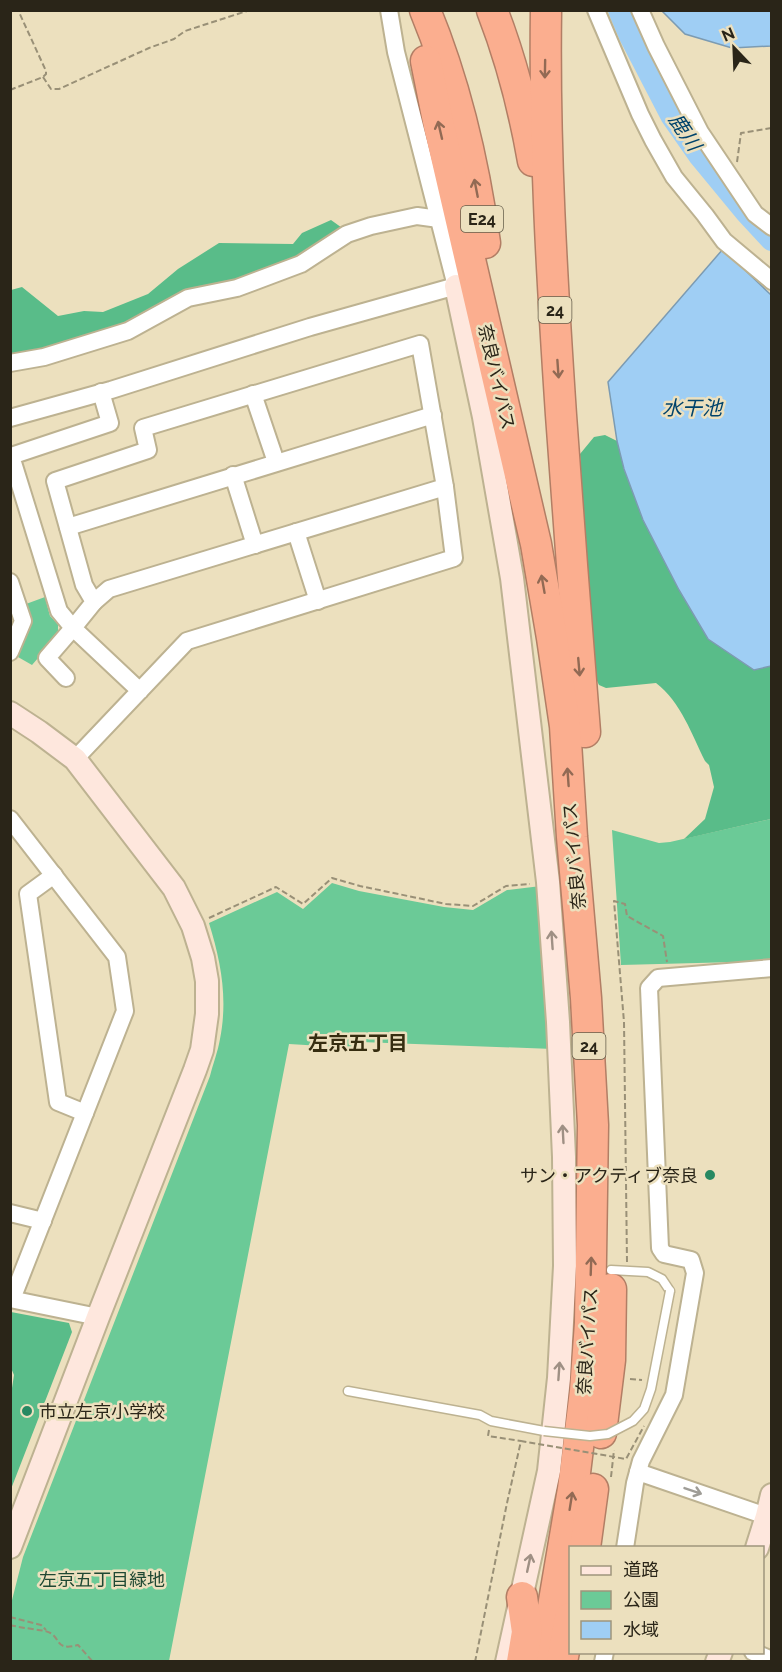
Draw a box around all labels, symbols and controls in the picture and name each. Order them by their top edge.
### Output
north arrow [704,18,764,78]
text: N [719,24,738,46]
one-way arrow [539,58,551,78]
water label: 鹿川 [664,109,707,157]
one-way arrow [434,121,445,141]
one-way arrow [470,179,481,198]
road number: E24 [461,206,503,232]
road number: 24 [538,297,572,323]
street label: 奈良バイパス [475,322,519,432]
one-way arrow [553,358,564,378]
water label: 水干池 [662,396,724,420]
one-way arrow [537,575,548,595]
one-way arrow [574,657,585,677]
one-way arrow [563,768,574,788]
street label: 奈良バイパス [559,801,589,911]
one-way arrow [546,930,557,950]
district label: 左京五丁目 [308,1031,408,1055]
road number: 24 [572,1033,606,1059]
one-way arrow [558,1125,569,1145]
place label: サン・アクティブ奈良 [520,1165,698,1186]
marker: サン・アクティブ奈良 [703,1168,717,1182]
one-way arrow [586,1256,597,1276]
street label: 奈良バイパス [573,1287,601,1395]
one-way arrow [554,1362,565,1382]
place label: 市立左京小学校 [39,1401,165,1422]
marker: 市立左京小学校 [20,1404,34,1418]
one-way arrow [683,1486,702,1497]
one-way arrow [565,1492,576,1512]
legend [569,1546,764,1654]
one-way arrow [524,1554,535,1574]
text: 道路 [623,1559,659,1580]
park label: 左京五丁目緑地 [39,1569,165,1590]
text: 公園 [623,1589,659,1610]
text: 水域 [623,1619,659,1640]

